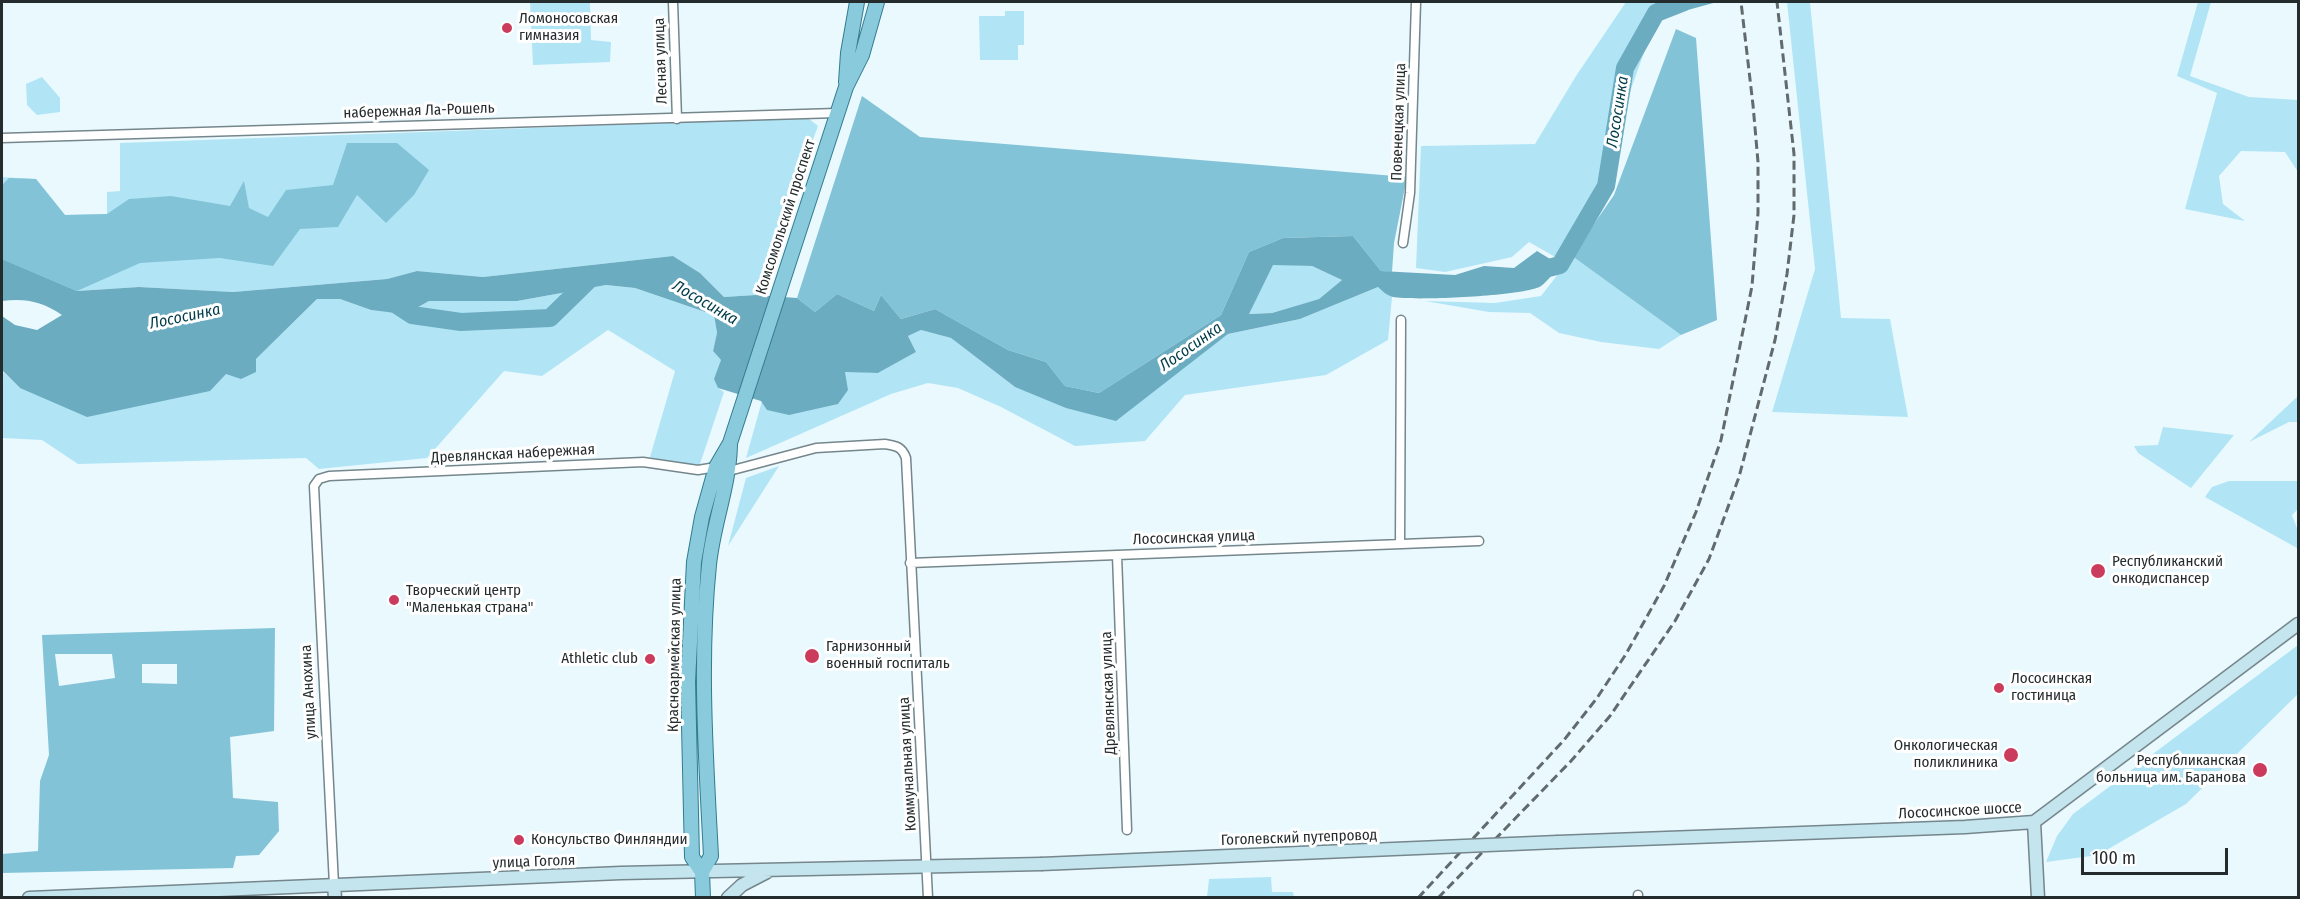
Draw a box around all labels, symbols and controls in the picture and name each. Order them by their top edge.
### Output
place label: Ломоносовская гимназия [519,10,618,45]
street label: Лесная улица [650,17,672,105]
marker: Ломоносовская гимназия [500,21,514,35]
street label: Повенецкая улица [1388,63,1410,181]
water label: Лососинка [1603,75,1633,149]
street label: набережная Ла-Рошель [343,99,495,123]
street label: Комсомольский проспект [752,137,820,297]
water label: Лососинка [669,277,741,329]
water label: Лососинка [148,300,222,334]
water label: Лососинка [1156,318,1226,376]
street label: Древлянская набережная [431,441,595,467]
street label: Лососинская улица [1133,527,1255,549]
place label: Республиканский онкодиспансер [2112,553,2223,588]
marker: Республиканский онкодиспансер [2089,562,2107,580]
street label: Красноармейская улица [665,578,685,732]
place label: Творческий центр "Маленькая страна" [406,582,533,617]
marker: Творческий центр "Маленькая страна" [387,593,401,607]
street label: Древлянская улица [1098,631,1120,755]
place label: Гарнизонный военный госпиталь [826,638,950,673]
street label: улица Анохина [298,644,320,740]
marker: Гарнизонный военный госпиталь [803,647,821,665]
place label: Athletic club [561,650,638,668]
marker: Athletic club [643,652,657,666]
place label: Лососинская гостиница [2011,670,2092,705]
marker: Лососинская гостиница [1992,681,2006,695]
street label: Коммунальная улица [895,696,921,832]
place label: Онкологическая поликлиника [1894,737,1998,772]
marker: Онкологическая поликлиника [2002,746,2020,764]
place label: Республиканская больница им. Баранова [2096,752,2246,787]
marker: Республиканская больница им. Баранова [2251,761,2269,779]
street label: Лососинское шоссе [1898,799,2022,823]
street label: Гоголевский путепровод [1220,826,1378,850]
place label: Консульство Финляндии [531,831,688,849]
marker: Консульство Финляндии [512,833,526,847]
scale bar [2084,836,2231,874]
text: 100 m [2092,847,2136,869]
street label: улица Гоголя [492,852,576,872]

